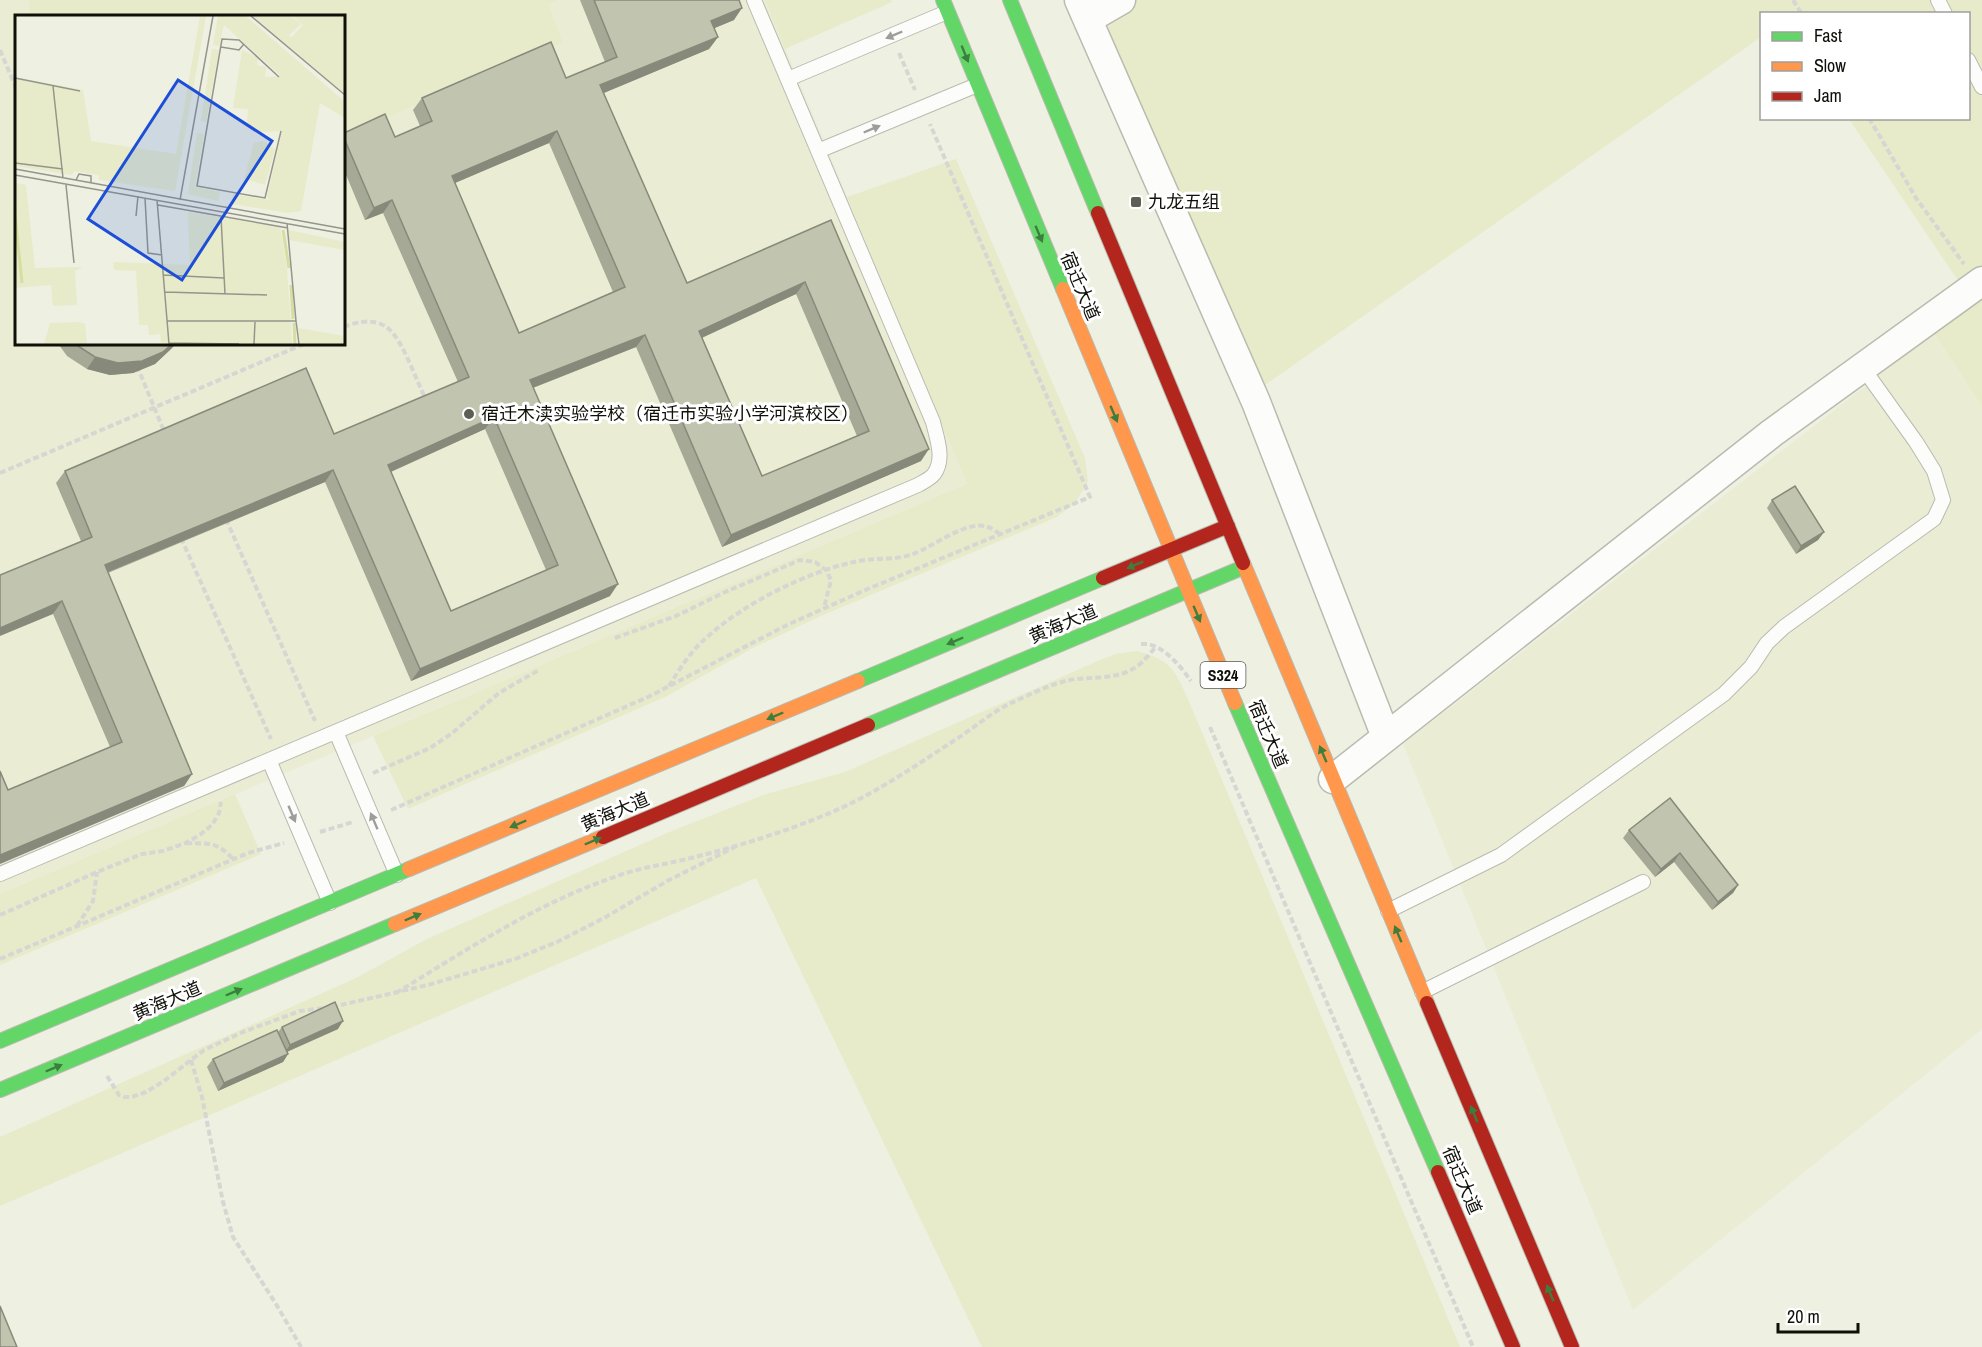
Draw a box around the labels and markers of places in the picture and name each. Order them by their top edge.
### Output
place label: 九龙五组 [1148,189,1220,214]
marker: 九龙五组 [1129,195,1143,209]
place label: 宿迁木渎实验学校（宿迁市实验小学河滨校区） [481,401,859,426]
marker: 宿迁木渎实验学校（宿迁市实验小学河滨校区） [462,407,476,421]

